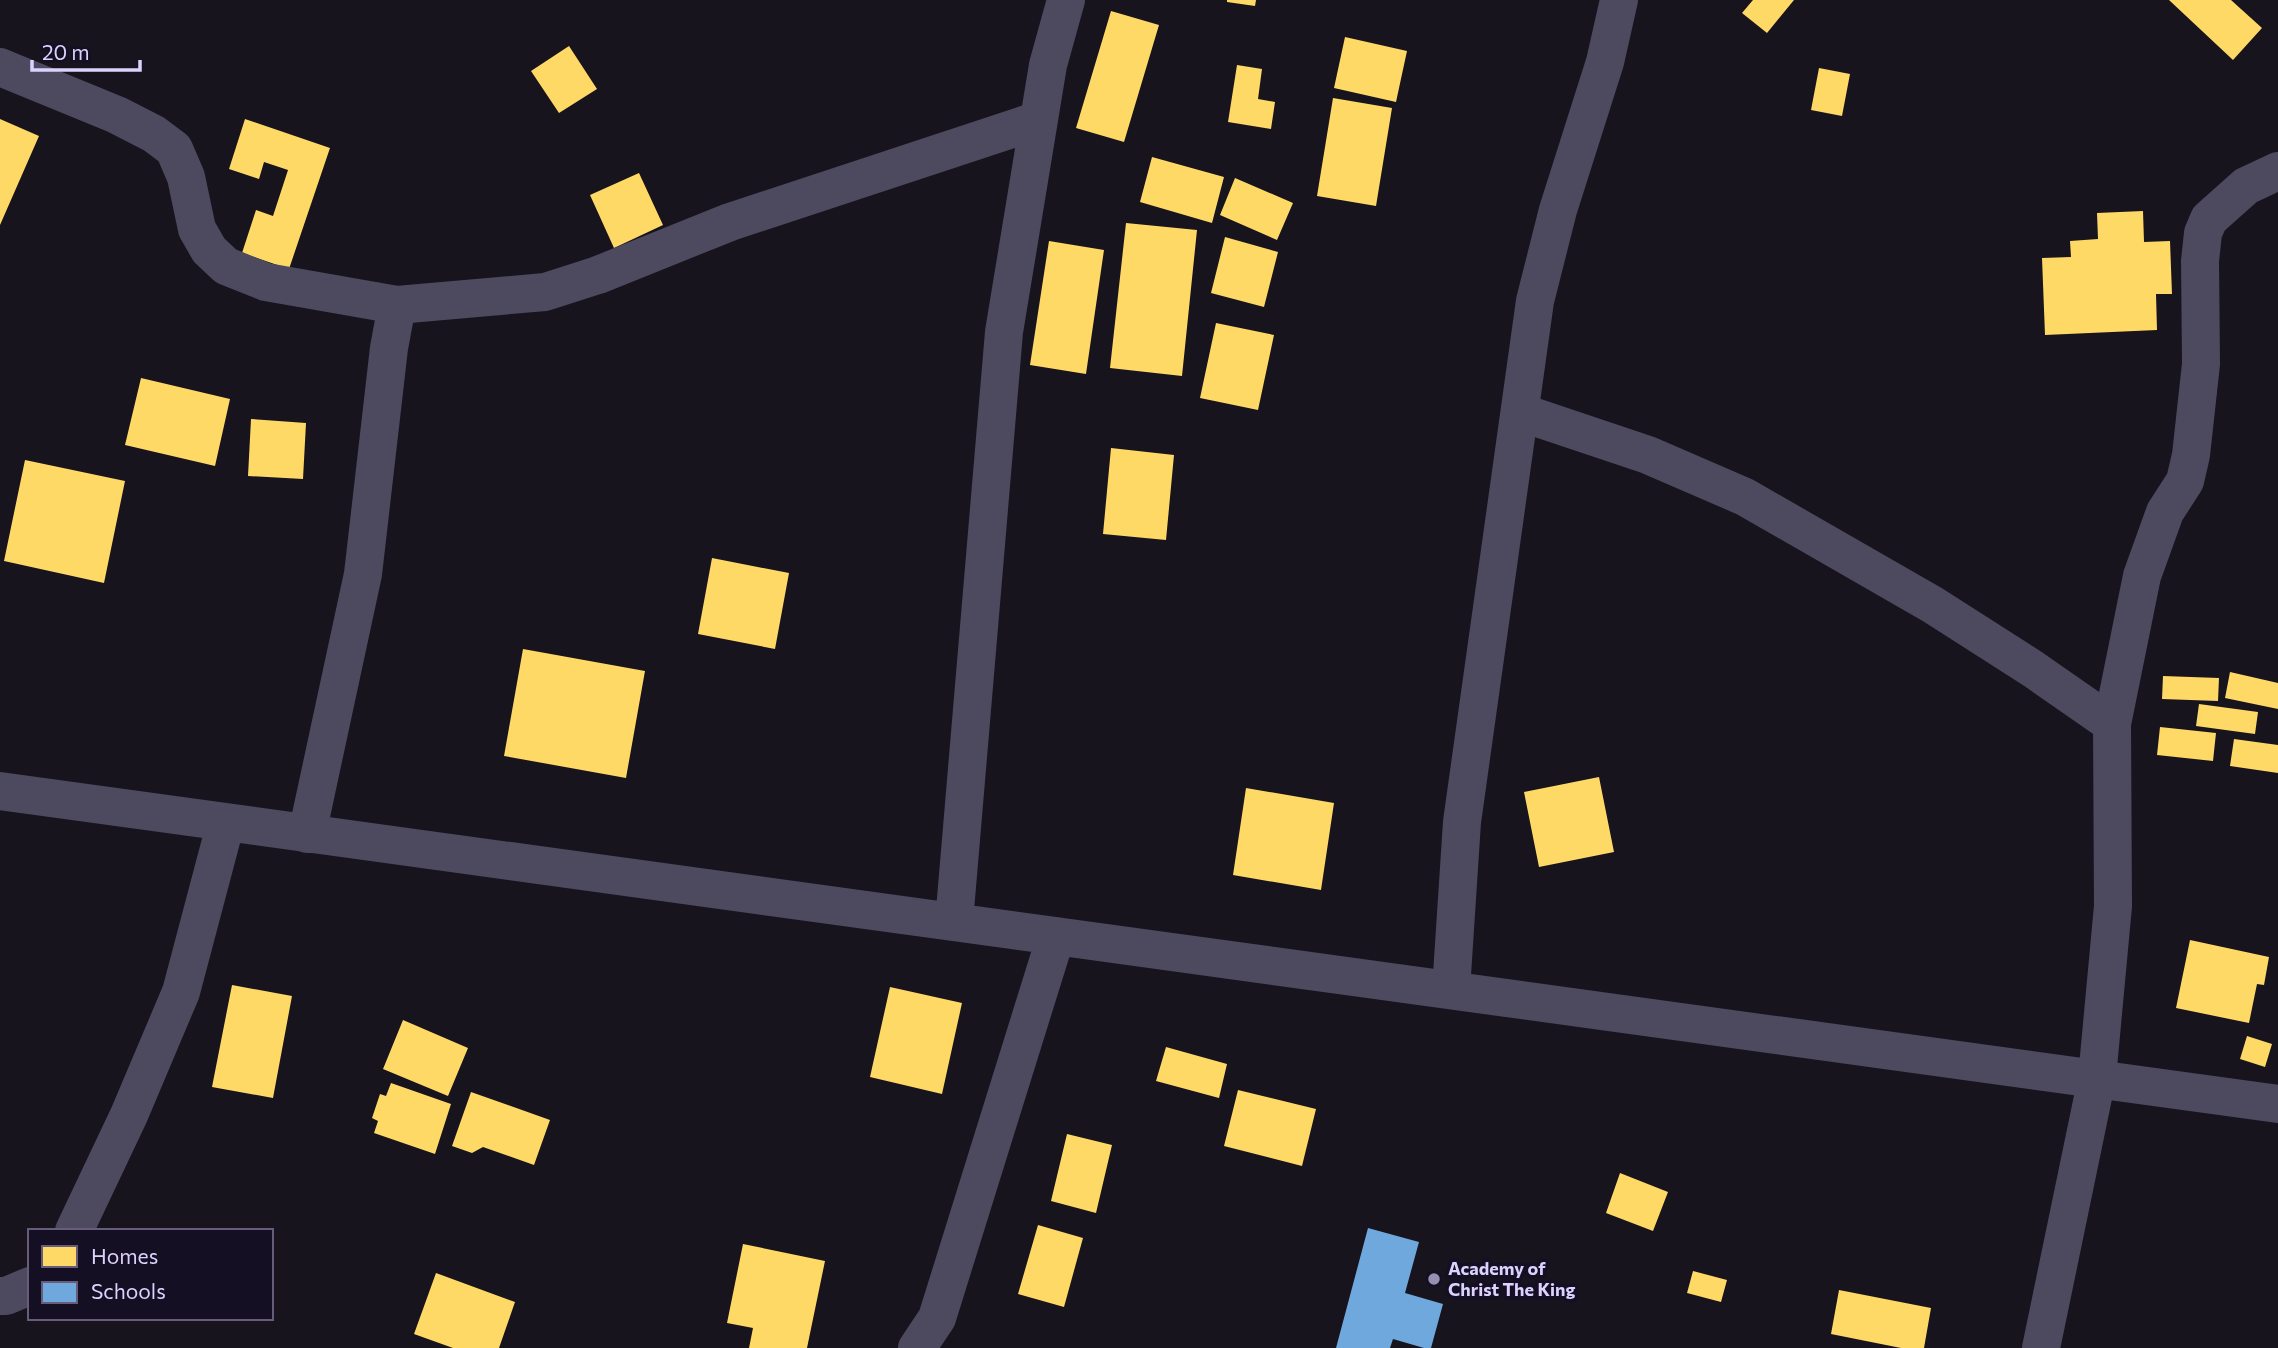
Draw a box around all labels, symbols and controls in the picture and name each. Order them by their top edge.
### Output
scale bar [32,28,140,72]
text: 20 m [42,39,90,64]
legend [28,1229,273,1320]
text: Homes [91,1243,158,1268]
place label: Academy of Christ The King [1448,1257,1575,1300]
marker: Academy of Christ The King [1426,1271,1442,1287]
text: Schools [91,1278,166,1303]

